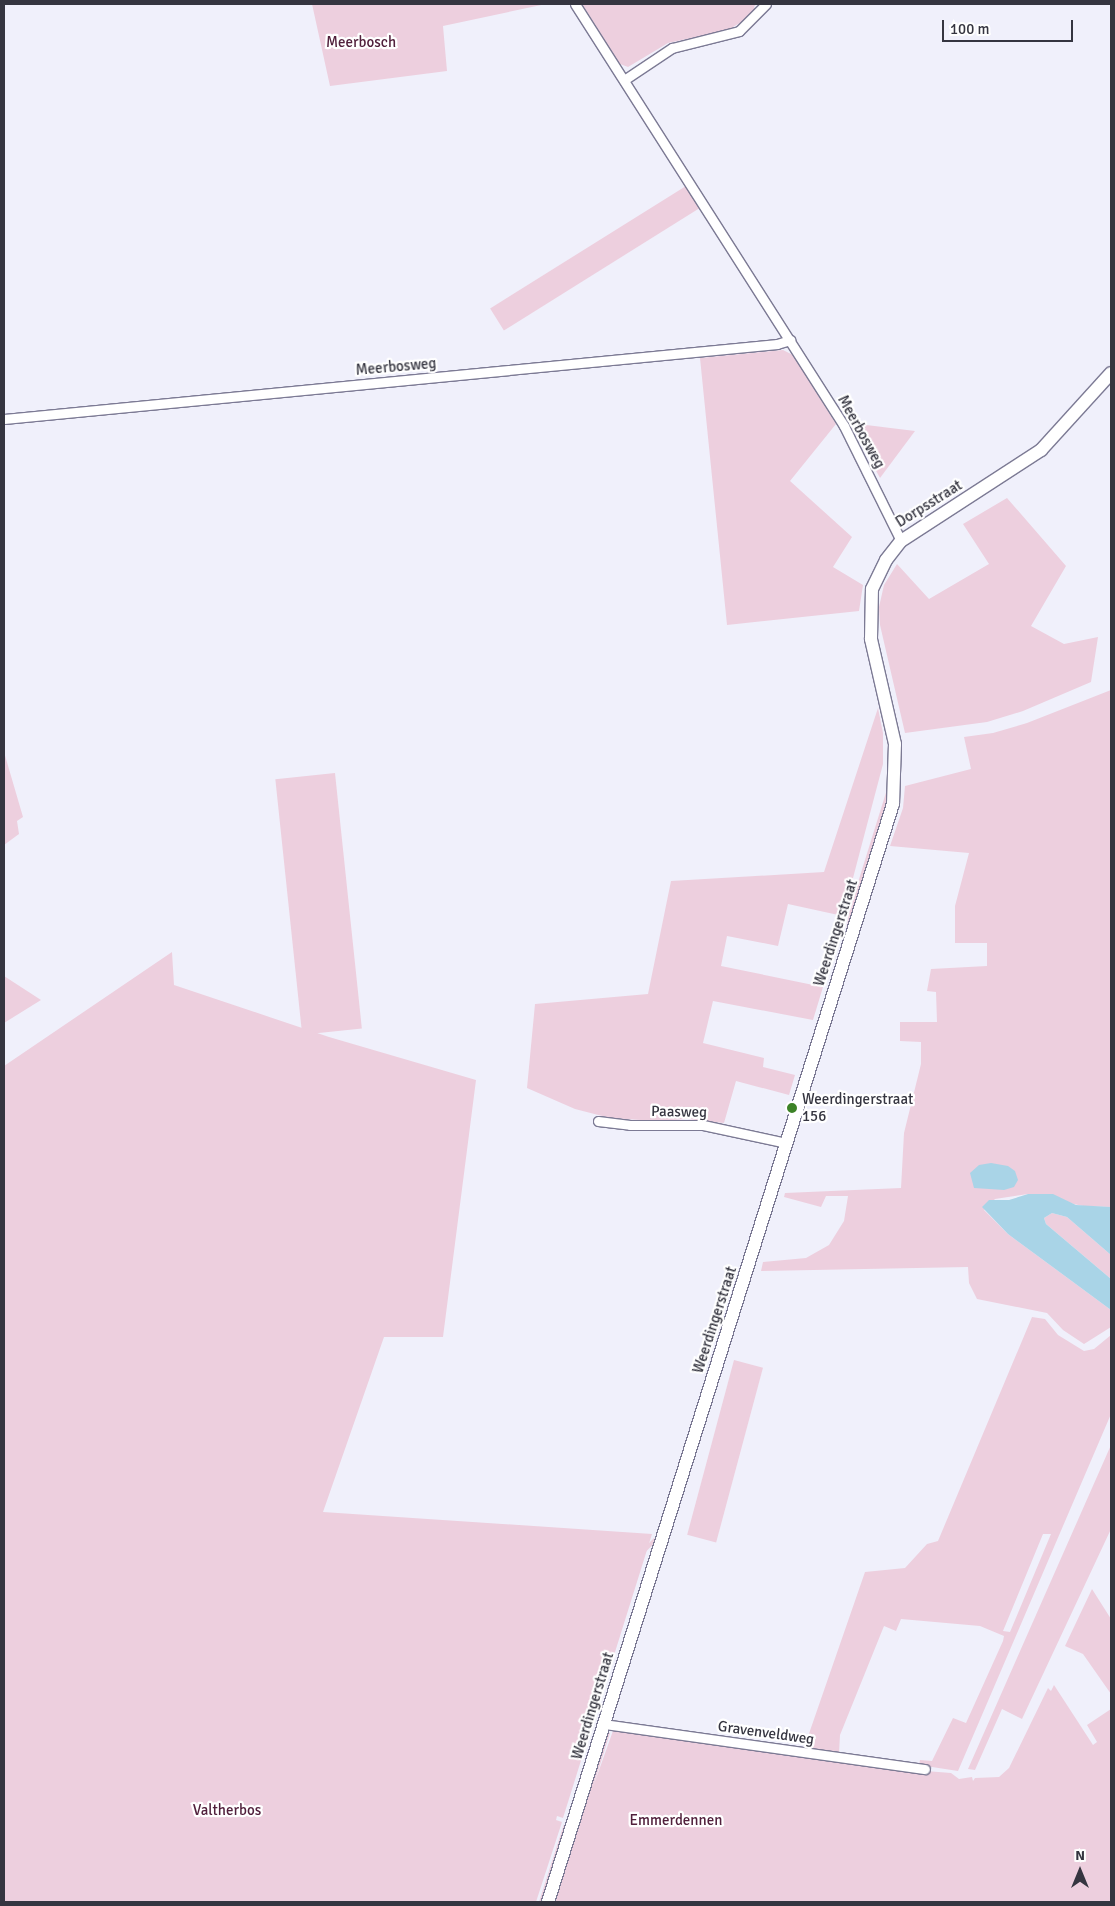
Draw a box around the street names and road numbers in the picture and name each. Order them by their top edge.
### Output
street label: Meerbosweg [355,355,437,379]
street label: Meerbosweg [833,392,889,472]
street label: Dorpsstraat [892,476,966,532]
street label: Weerdingerstraat [810,877,862,989]
street label: Paasweg [651,1103,707,1121]
street label: Weerdingerstraat [689,1264,741,1376]
street label: Weerdingerstraat [568,1650,618,1762]
street label: Gravenveldweg [717,1717,815,1749]

